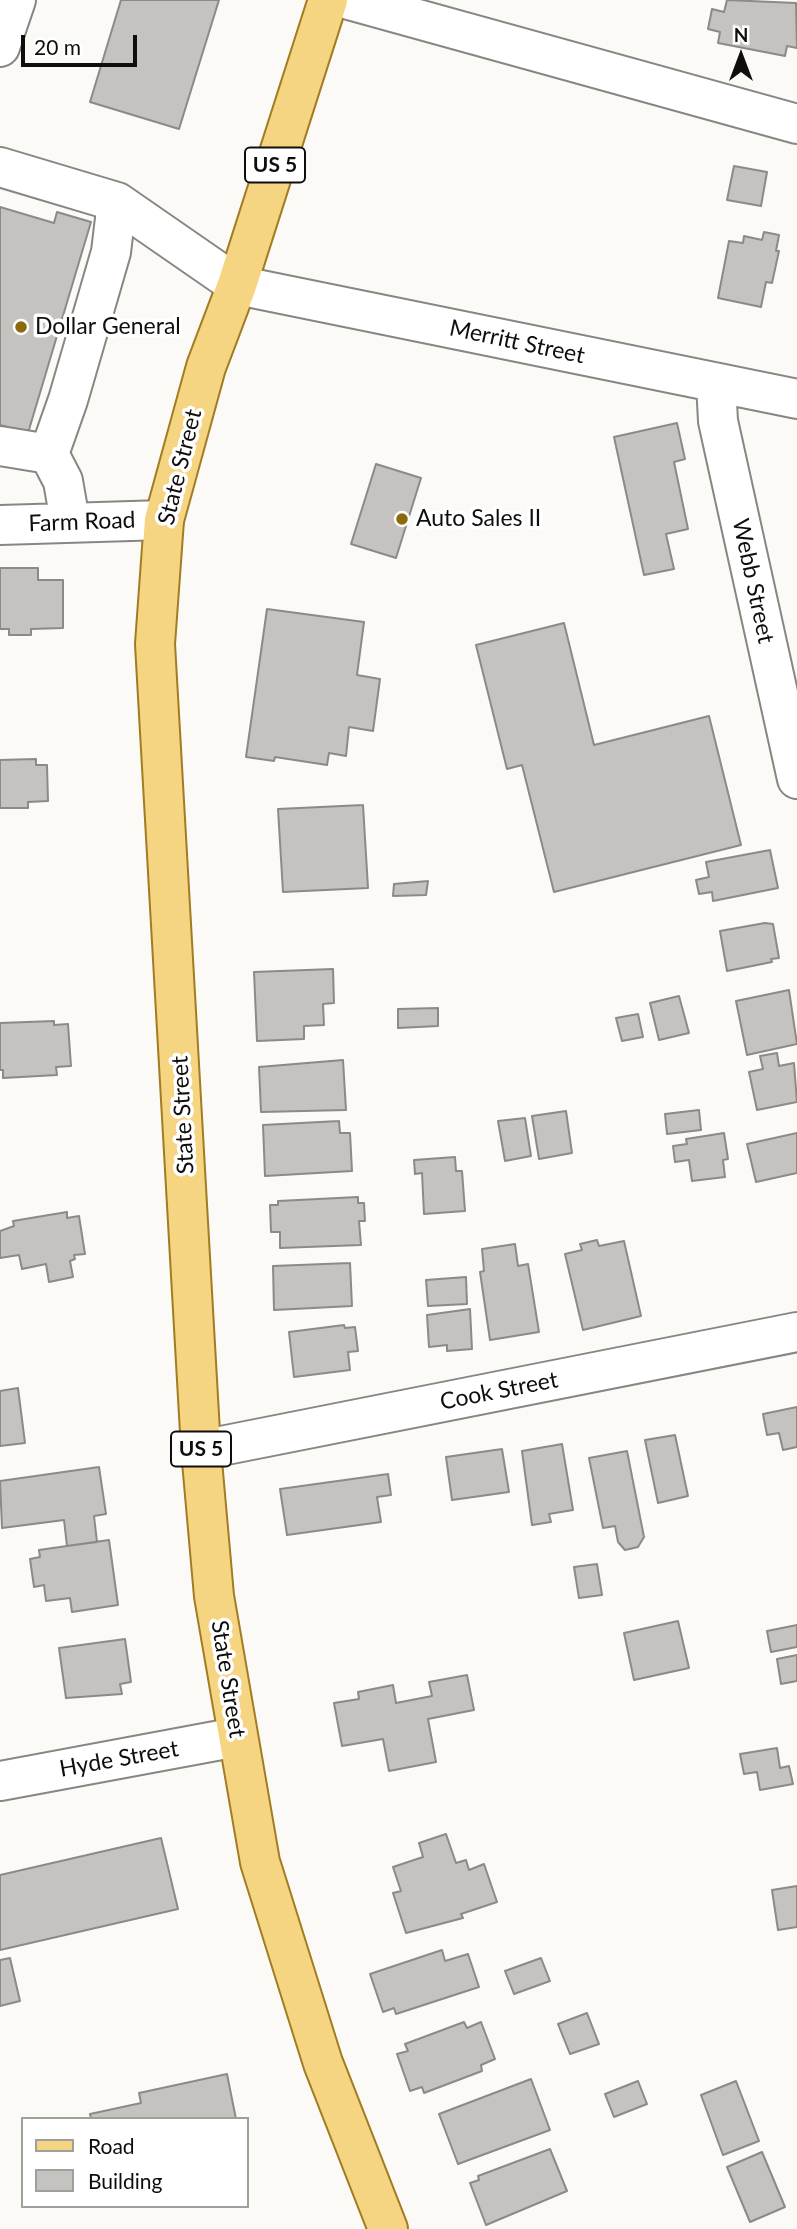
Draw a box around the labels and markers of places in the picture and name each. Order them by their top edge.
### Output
place label: Dollar General [35,313,181,341]
marker: Dollar General [13,319,29,335]
place label: Auto Sales II [416,505,541,533]
marker: Auto Sales II [394,511,410,527]

